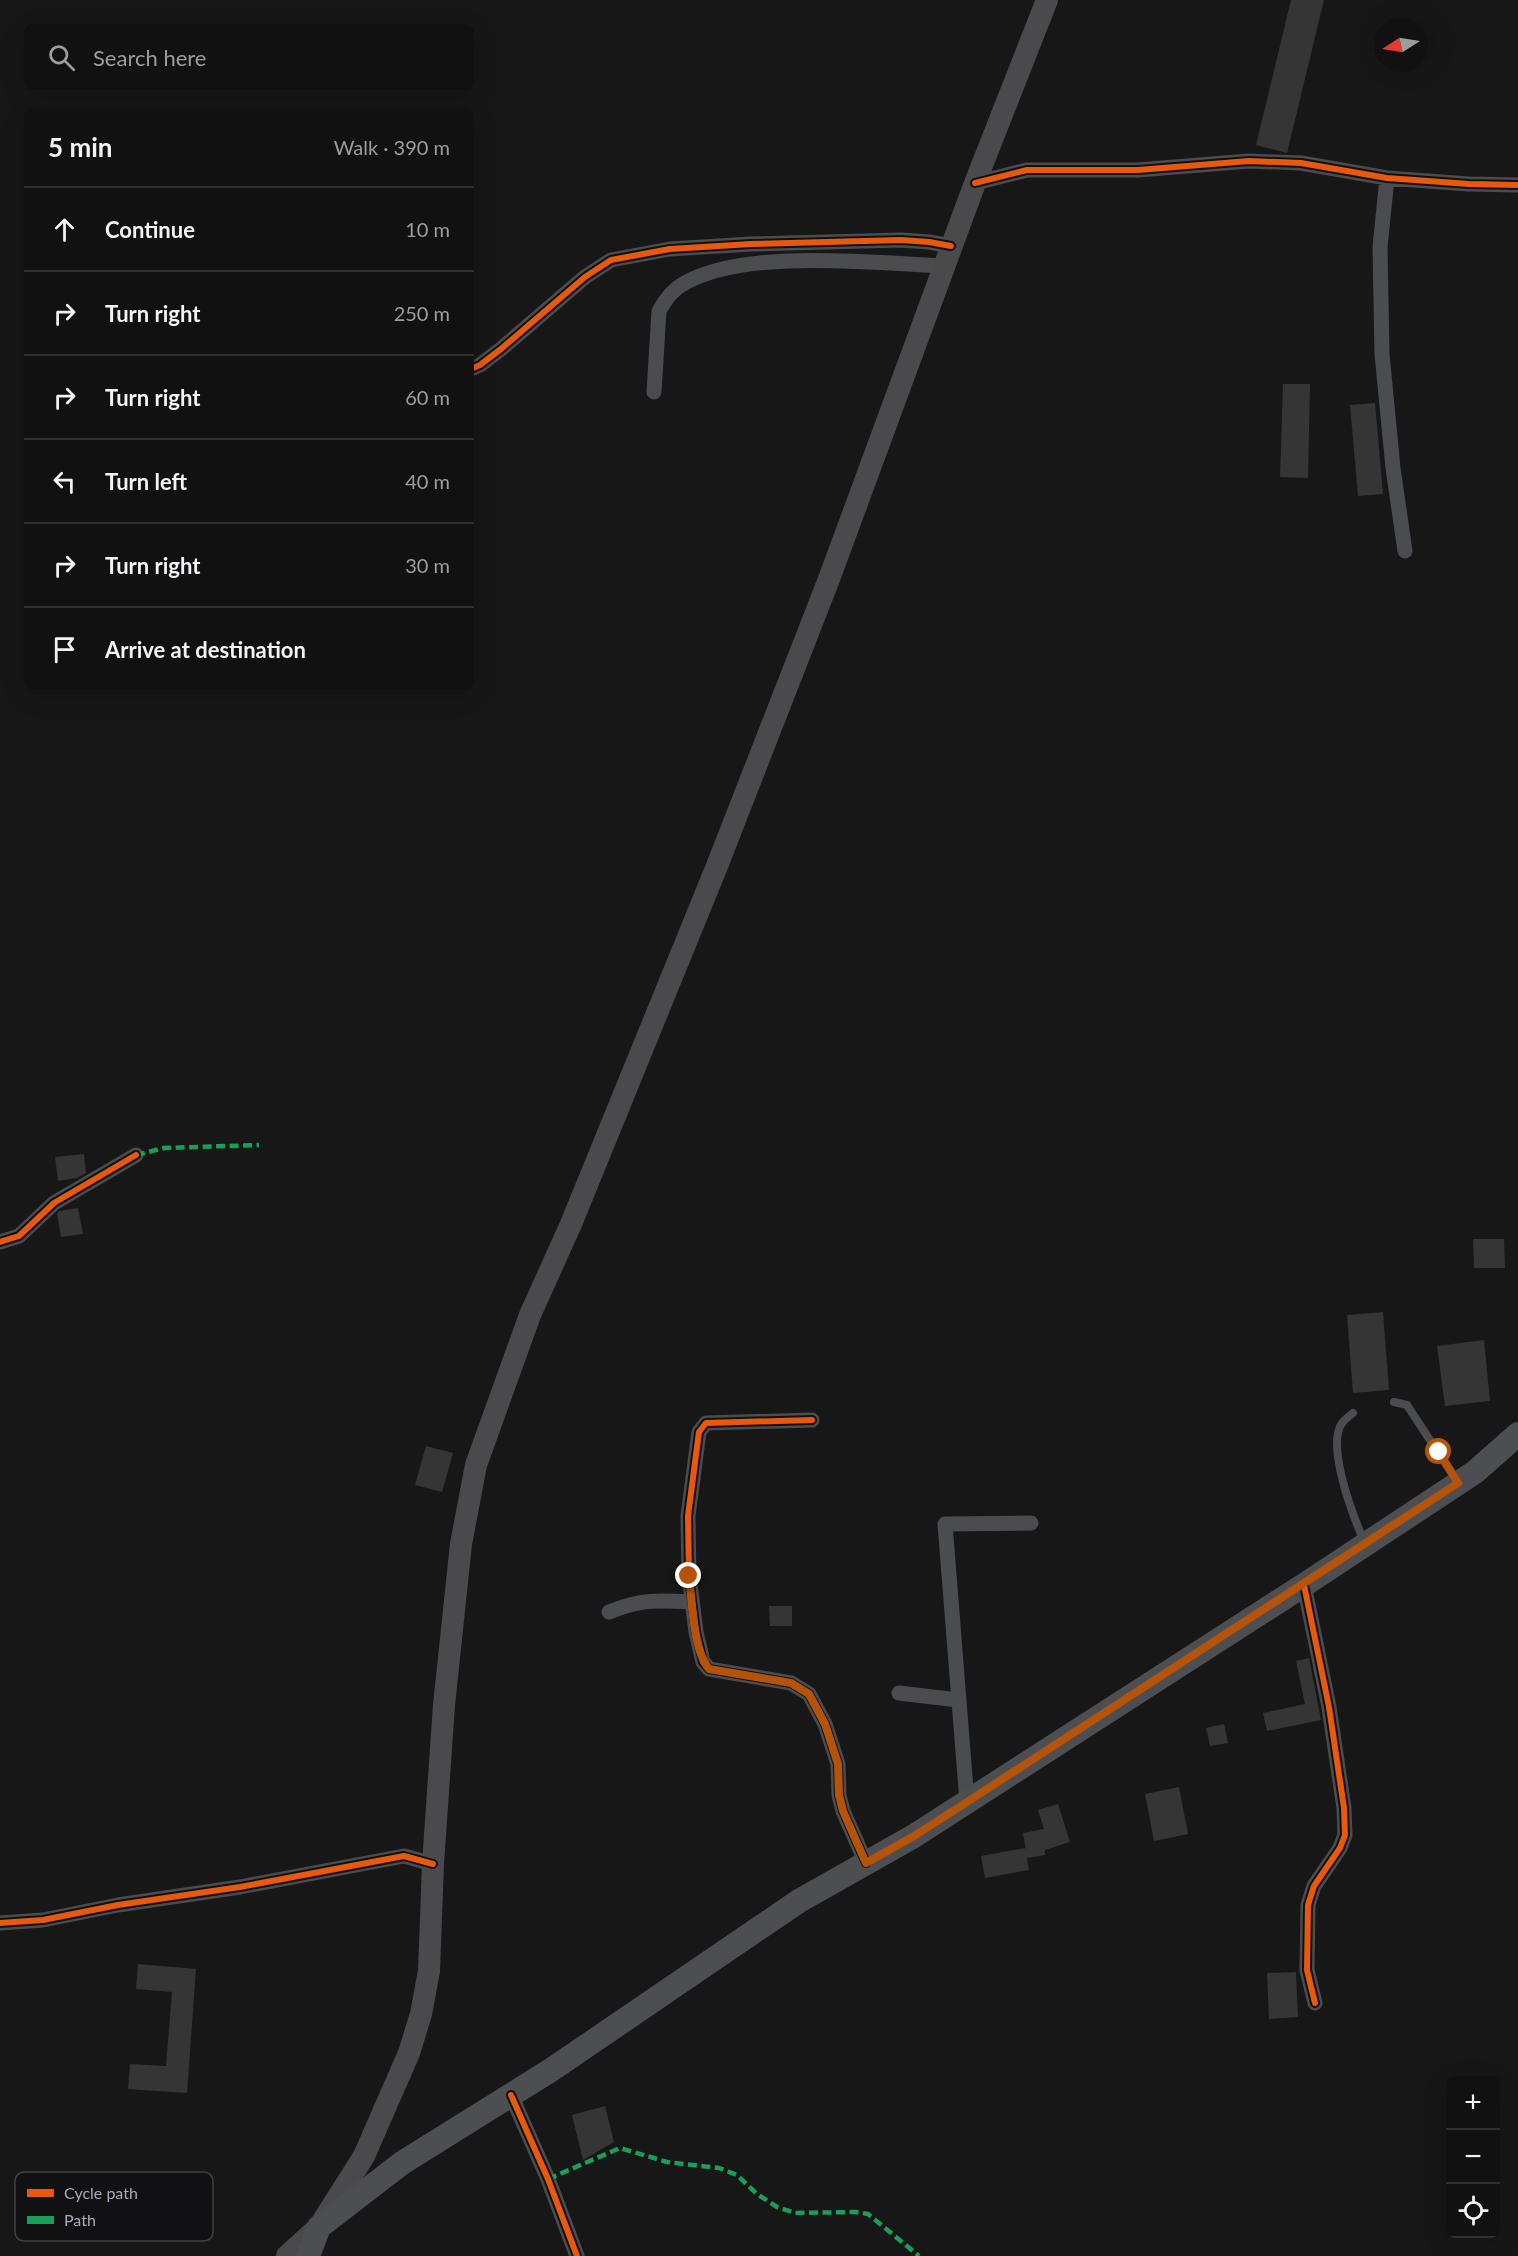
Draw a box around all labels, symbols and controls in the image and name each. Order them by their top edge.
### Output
north arrow [1374,18,1428,72]
search box [24,24,474,90]
icon: search [45,41,78,74]
text: Search here [93,44,206,71]
text: 5 min [48,131,112,163]
text: Walk · 390 m [334,135,450,159]
icon: ahead [48,213,81,246]
text: Continue [105,216,195,243]
text: 10 m [405,217,450,241]
icon: right [48,297,81,330]
text: Turn right [105,300,200,327]
text: 250 m [394,301,450,325]
icon: right [48,381,81,414]
text: Turn right [105,384,200,411]
text: 60 m [405,385,450,409]
icon: left [48,465,81,498]
text: Turn left [105,468,187,495]
text: 40 m [405,469,450,493]
icon: right [48,549,81,582]
text: Turn right [105,552,200,579]
text: 30 m [405,553,450,577]
icon: arrive [48,633,81,666]
text: Arrive at destination [105,636,306,663]
route start [1425,1438,1451,1464]
route end [675,1562,701,1588]
map controls [1446,2076,1500,2238]
button: + [1446,2076,1500,2130]
button: − [1446,2130,1500,2184]
legend [15,2172,213,2241]
text: Cycle path [64,2183,138,2202]
button: locate [1446,2184,1500,2238]
text: Path [64,2210,96,2229]

